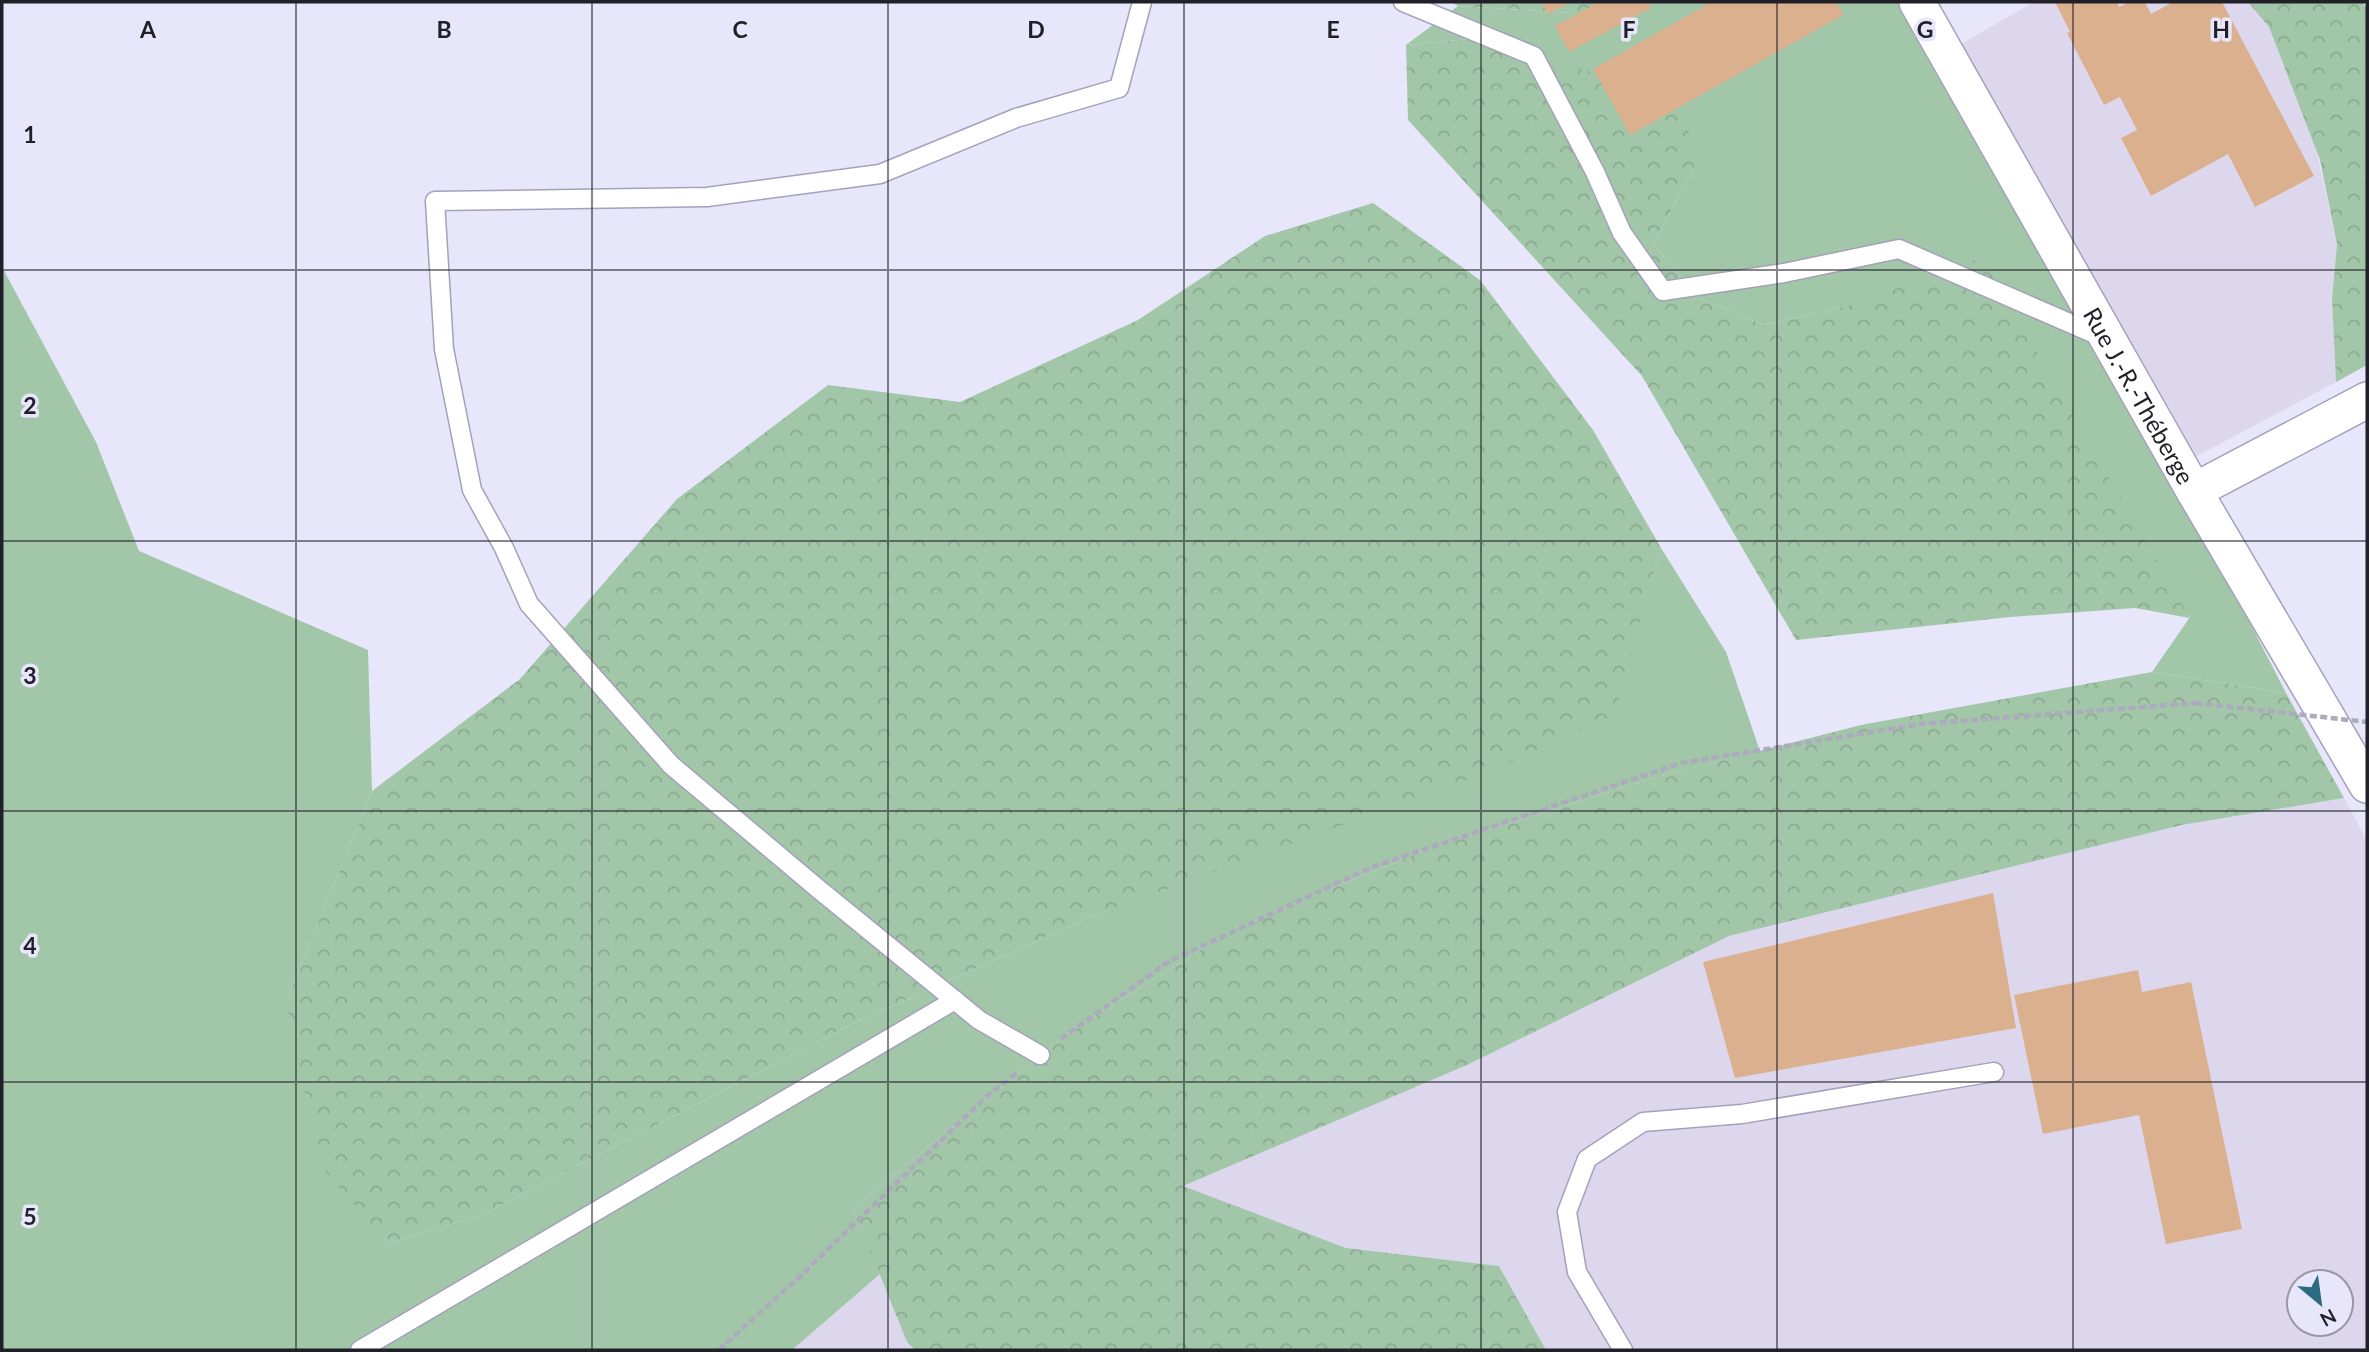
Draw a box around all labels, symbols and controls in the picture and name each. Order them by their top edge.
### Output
text: A [139,15,157,43]
text: B [436,15,452,43]
text: C [732,15,748,43]
text: D [1027,15,1045,43]
text: E [1326,15,1340,43]
text: F [1622,15,1636,43]
text: G [1917,15,1933,43]
text: H [2212,15,2230,43]
text: 1 [23,120,37,148]
street label: Rue J.-R.-Théberge [2078,302,2201,489]
text: 2 [23,391,37,419]
text: 3 [23,661,37,689]
text: 4 [23,931,37,959]
text: 5 [23,1202,37,1230]
north arrow [2285,1268,2355,1338]
text: N [2317,1305,2340,1332]

